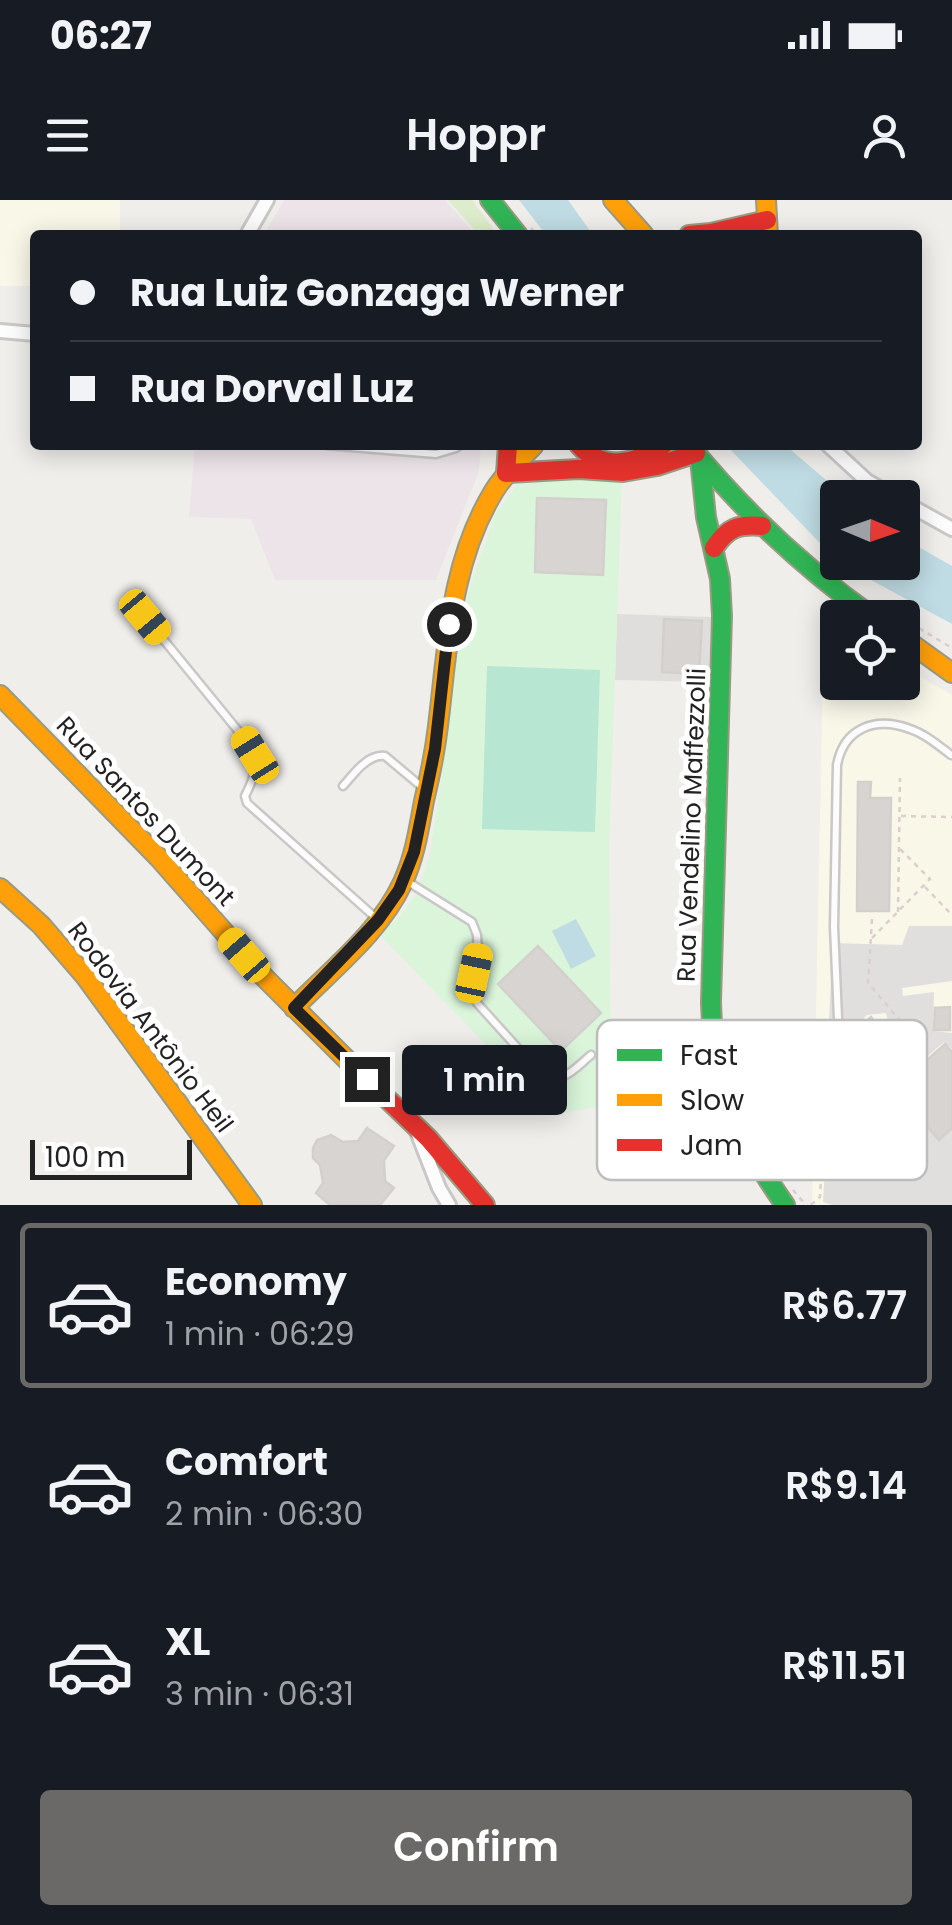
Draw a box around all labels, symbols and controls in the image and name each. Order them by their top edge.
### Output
text: 06:27 [50,9,152,62]
text: Hoppr [406,103,546,166]
icon: menu [40,108,95,163]
icon: person [857,108,912,163]
text: Rua Luiz Gonzaga Werner [130,266,624,319]
text: Rua Dorval Luz [130,362,414,415]
north arrow [820,480,920,580]
map controls [820,480,920,700]
car [114,584,176,650]
button: locate [820,600,920,700]
route start [427,602,472,647]
street label: Rua Vendelino Maffezzolli [669,667,714,983]
street label: Rua Santos Dumont [48,709,243,914]
car [226,722,284,788]
street label: Rodovia Antônio Heil [60,915,242,1140]
car [213,923,275,987]
car [453,941,495,1005]
legend [597,1020,927,1180]
text: Fast [680,1036,738,1075]
callout: 1 min [402,1044,567,1114]
route end [345,1057,390,1102]
text: 1 min [443,1057,526,1102]
text: Slow [680,1081,744,1120]
text: Jam [680,1126,743,1165]
scale bar [30,1135,192,1180]
text: 100 m [45,1138,125,1177]
text: Economy [165,1255,347,1308]
icon: car [45,1261,135,1351]
text: R$6.77 [782,1279,907,1332]
text: 1 min · 06:29 [165,1311,355,1356]
text: Comfort [165,1435,328,1488]
icon: car [45,1441,135,1531]
text: R$9.14 [785,1459,907,1512]
text: 2 min · 06:30 [165,1491,363,1536]
text: XL [165,1615,210,1668]
icon: car [45,1621,135,1711]
text: R$11.51 [782,1639,907,1692]
text: 3 min · 06:31 [165,1671,354,1716]
button: Confirm [40,1790,912,1905]

